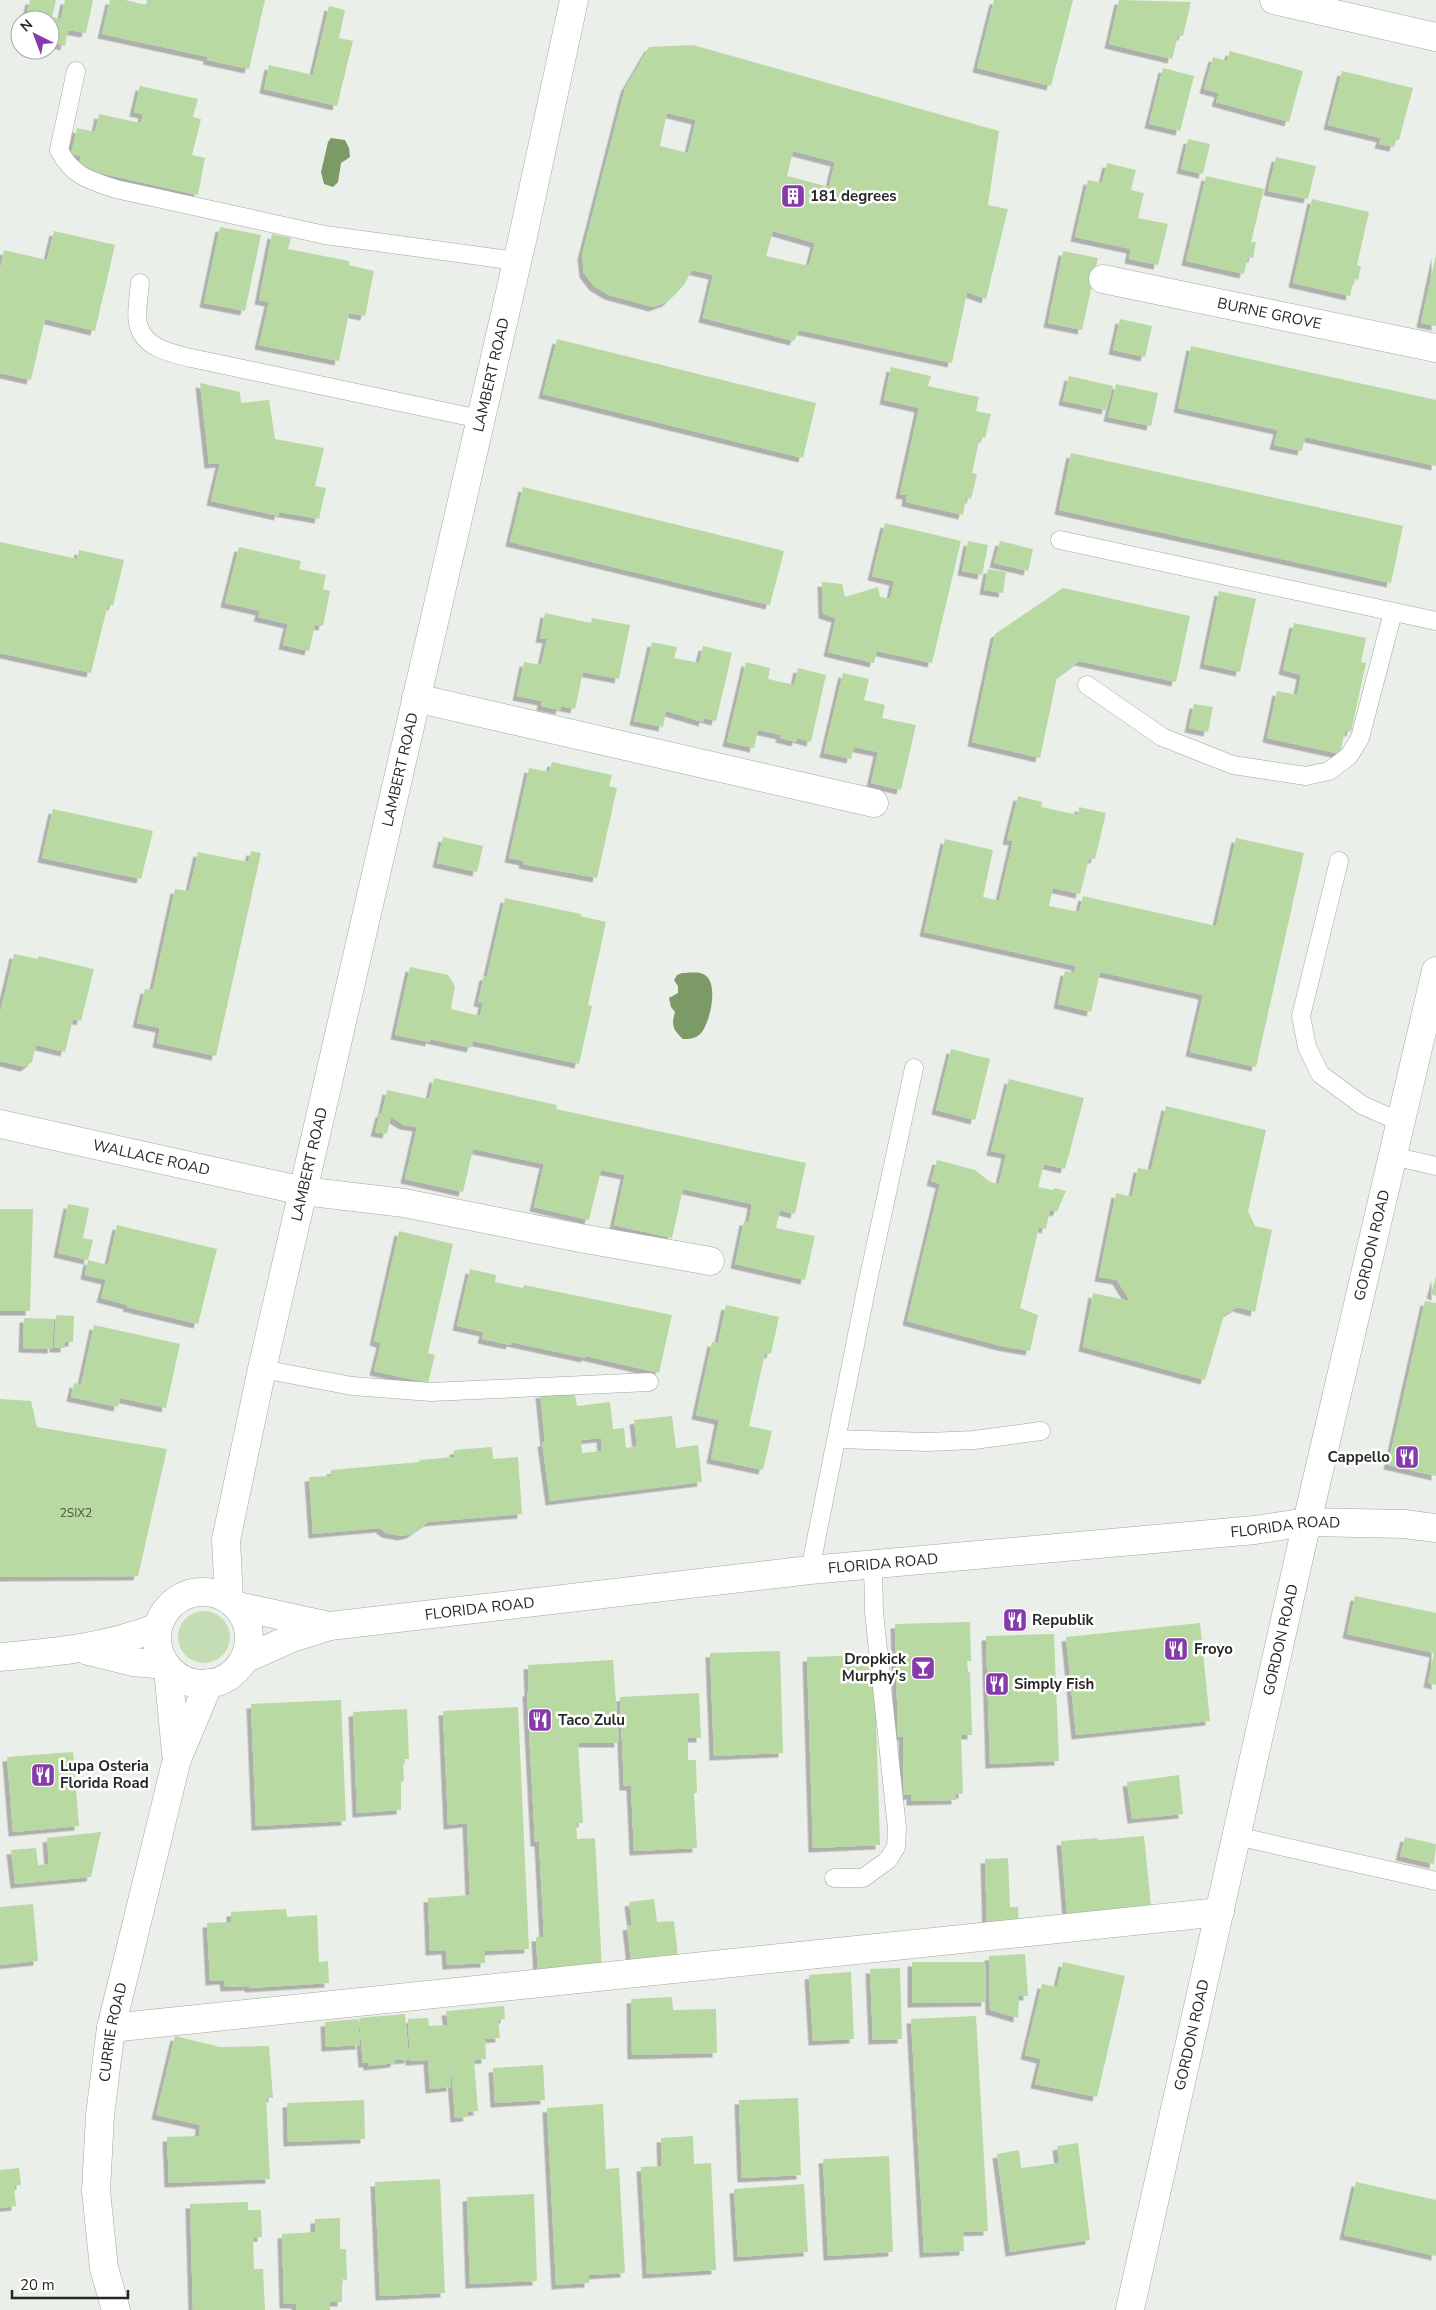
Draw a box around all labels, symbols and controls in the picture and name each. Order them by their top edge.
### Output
north arrow [10,10,60,60]
text: N [16,15,37,36]
building icon: 181 degrees [780,183,806,209]
place label: 181 degrees [810,186,897,206]
street label: BURNE GROVE [1216,293,1323,334]
street label: LAMBERT ROAD [468,316,514,434]
street label: LAMBERT ROAD [377,711,423,829]
street label: LAMBERT ROAD [286,1105,332,1223]
street label: WALLACE ROAD [91,1135,212,1180]
street label: GORDON ROAD [1349,1188,1394,1303]
restaurant icon: Cappello [1394,1444,1420,1470]
place label: Cappello [1328,1447,1390,1467]
house number: 2SIX2 [60,1505,92,1521]
street label: FLORIDA ROAD [1230,1512,1340,1542]
street label: FLORIDA ROAD [827,1549,939,1578]
street label: GORDON ROAD [1258,1582,1303,1697]
street label: FLORIDA ROAD [424,1592,536,1625]
restaurant icon: Republik [1002,1607,1028,1633]
place label: Republik [1032,1610,1095,1630]
restaurant icon: Froyo [1163,1636,1189,1662]
place label: Froyo [1194,1639,1233,1659]
place label: Dropkick Murphy's [842,1649,907,1686]
bar icon: Dropkick Murphy's [910,1655,936,1681]
restaurant icon: Simply Fish [984,1671,1010,1697]
place label: Simply Fish [1014,1674,1094,1694]
restaurant icon: Taco Zulu [527,1707,553,1733]
place label: Taco Zulu [558,1710,625,1730]
place label: Lupa Osteria Florida Road [60,1756,149,1793]
restaurant icon: Lupa Osteria Florida Road [30,1762,56,1788]
street label: GORDON ROAD [1169,1977,1214,2092]
street label: CURRIE ROAD [94,1980,132,2083]
scale bar [12,2268,129,2300]
text: 20 m [20,2275,55,2295]

